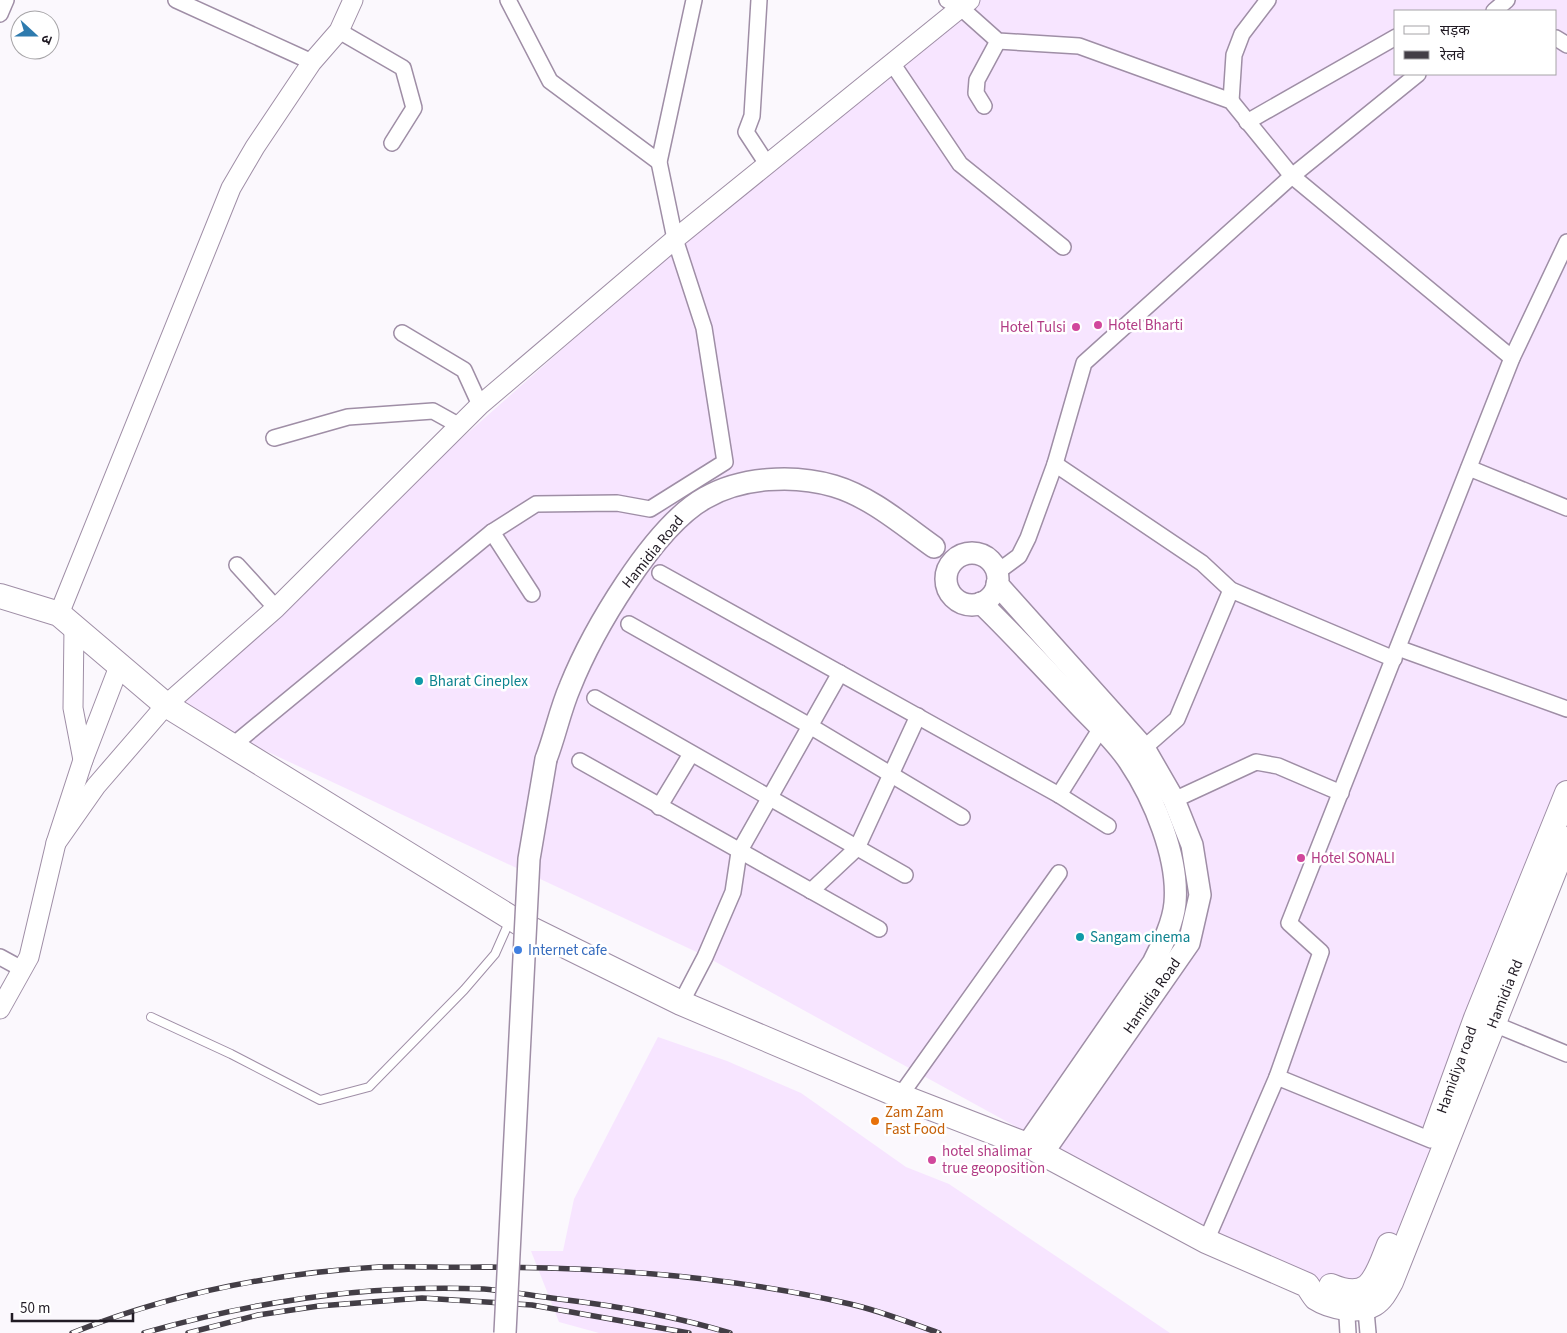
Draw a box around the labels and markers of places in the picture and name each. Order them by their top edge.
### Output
place label: Hotel Bharti [1108,315,1183,336]
place label: Hotel Tulsi [1000,317,1066,338]
marker: Hotel Bharti [1092,319,1104,331]
marker: Hotel Tulsi [1070,321,1082,333]
place label: Bharat Cineplex [429,671,528,692]
marker: Bharat Cineplex [413,675,425,687]
place label: Hotel SONALI [1311,848,1395,869]
marker: Hotel SONALI [1295,852,1307,864]
place label: Sangam cinema [1090,927,1190,948]
marker: Sangam cinema [1074,931,1086,943]
place label: Internet cafe [528,940,607,961]
marker: Internet cafe [512,944,524,956]
place label: Zam Zam Fast Food [885,1102,945,1140]
marker: Zam Zam Fast Food [869,1115,881,1127]
place label: hotel shalimar true geoposition [942,1141,1045,1179]
marker: hotel shalimar true geoposition [926,1154,938,1166]

